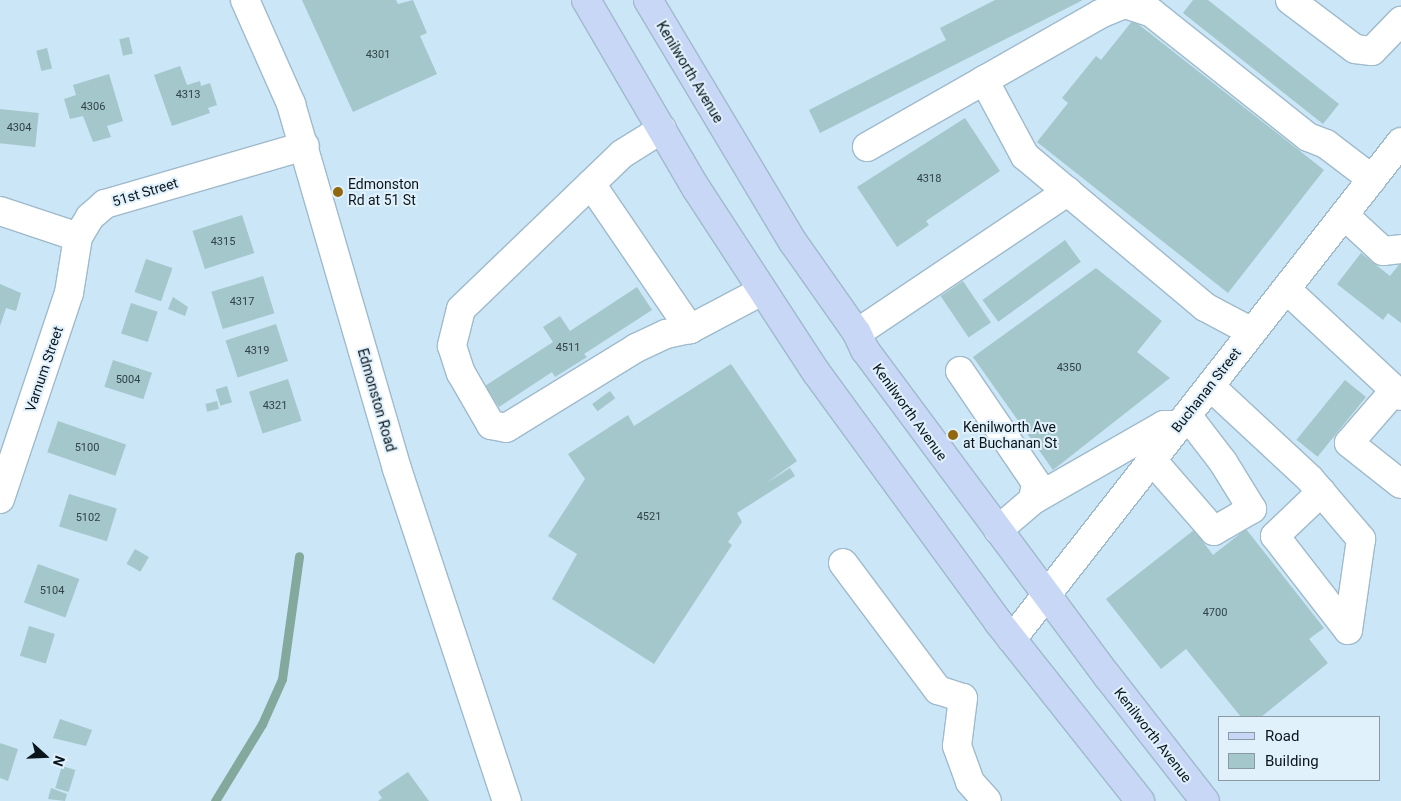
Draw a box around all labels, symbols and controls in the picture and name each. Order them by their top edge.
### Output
street label: Kenilworth Avenue [653,18,727,126]
house number: 4301 [366,48,390,62]
house number: 4313 [176,88,200,102]
house number: 4306 [81,100,105,114]
house number: 4304 [7,121,31,135]
house number: 4318 [917,172,941,186]
street label: 51st Street [110,174,180,210]
place label: Edmonston Rd at 51 St [348,176,419,208]
marker: Edmonston Rd at 51 St [332,186,344,198]
house number: 4315 [211,235,235,249]
house number: 4317 [230,295,254,309]
street label: Varnum Street [22,324,66,414]
house number: 4511 [556,341,580,355]
house number: 4319 [245,344,269,358]
street label: Buchanan Street [1168,344,1244,436]
street label: Edmonston Road [354,346,400,454]
street label: Kenilworth Avenue [869,360,951,464]
house number: 4350 [1057,361,1081,375]
house number: 5004 [116,373,140,387]
house number: 4321 [263,399,287,413]
place label: Kenilworth Ave at Buchanan St [963,419,1057,452]
marker: Kenilworth Ave at Buchanan St [947,429,959,441]
house number: 5100 [75,441,99,455]
house number: 4521 [637,510,661,524]
house number: 5102 [76,511,100,525]
house number: 5104 [40,584,64,598]
house number: 4700 [1203,606,1227,620]
street label: Kenilworth Avenue [1111,684,1195,786]
legend [1218,716,1381,781]
text: Road [1265,727,1299,745]
north arrow [20,731,70,781]
text: Building [1265,752,1319,770]
text: N [50,754,68,769]

